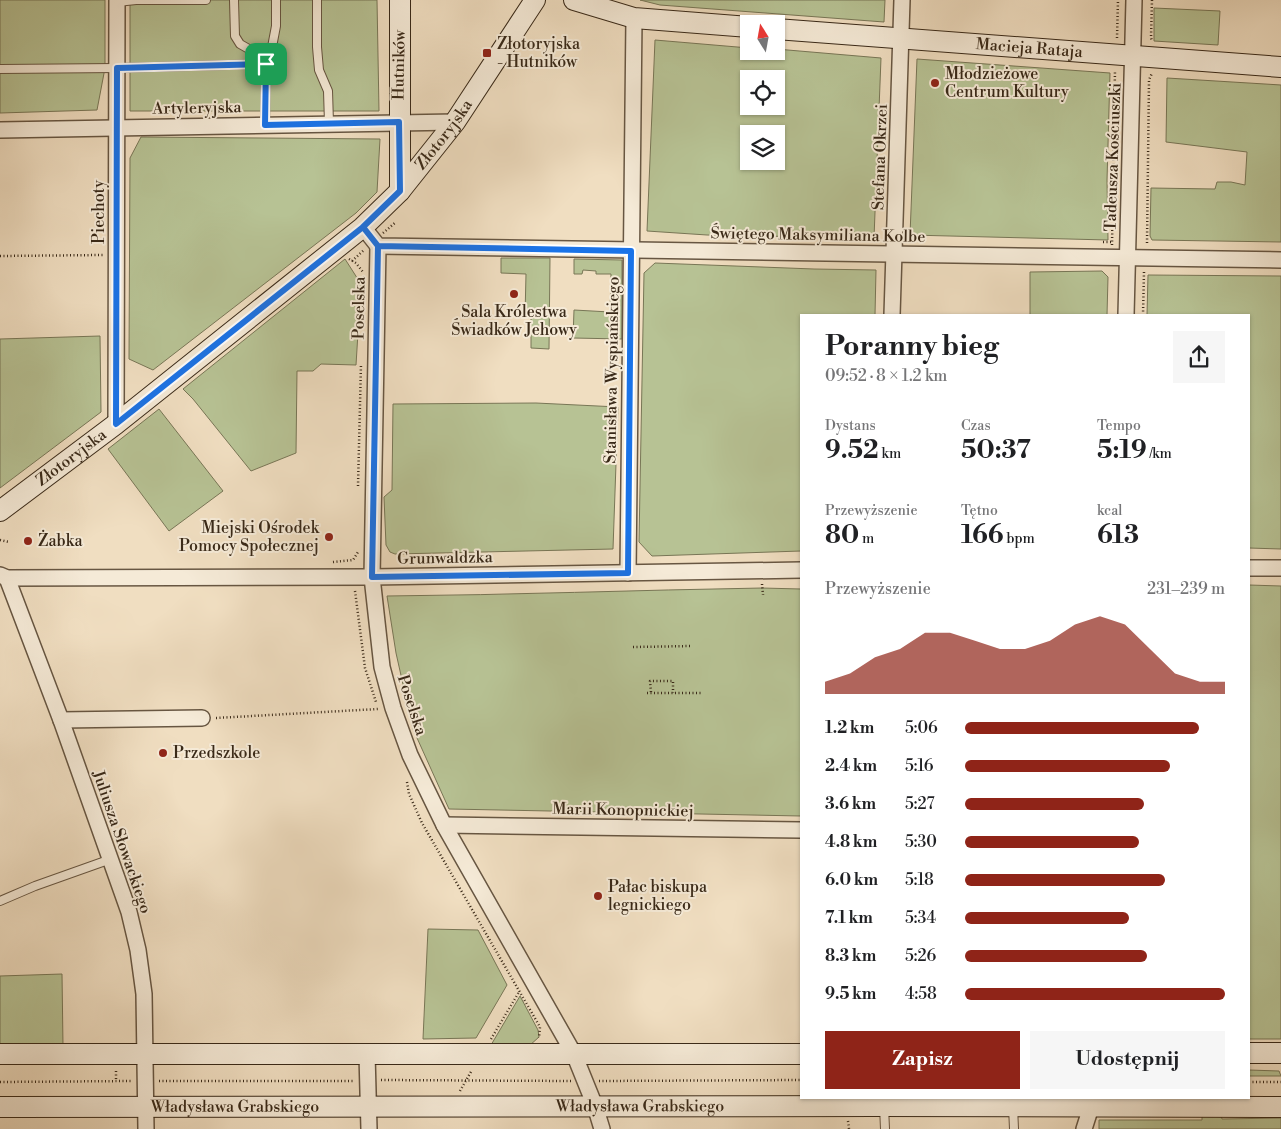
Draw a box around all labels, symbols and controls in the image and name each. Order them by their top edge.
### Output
north arrow [740,15,785,60]
map controls [740,15,785,170]
street label: Hutników [388,29,410,100]
place label: Złotoryjska - Hutników [497,34,581,72]
street label: Macieja Rataja [975,34,1084,62]
pin [245,43,287,85]
marker: Złotoryjska - Hutników [481,47,493,59]
icon: arrive [252,50,280,78]
place label: Młodzieżowe Centrum Kultury [945,64,1069,102]
button: locate [740,70,785,115]
marker: Młodzieżowe Centrum Kultury [929,77,941,89]
street label: Tadeusza Kościuszki [1100,82,1126,232]
street label: Złotoryjska [411,95,477,174]
street label: Artyleryjska [151,97,243,119]
street label: Stefana Okrzei [868,103,892,211]
button: layers [740,125,785,170]
street label: Piechoty [89,180,109,244]
street label: Świętego Maksymiliana Kolbe [711,221,926,247]
street label: Poselska [348,276,370,339]
street label: Stanisława Wyspiańskiego [600,276,624,464]
marker: Sala Królestwa Świadków Jehowy [508,288,520,300]
place label: Sala Królestwa Świadków Jehowy [451,302,577,340]
text: Poranny bieg [825,329,999,364]
button: share [1173,331,1225,383]
text: 09:52 · 8 × 1.2 km [825,366,947,386]
text: Dystans [825,417,876,435]
text: Czas [961,417,991,435]
text: Tempo [1097,417,1141,435]
street label: Złotoryjska [32,424,111,491]
text: 9.52 [825,435,879,466]
text: 50:37 [961,435,1031,466]
text: 5:19 [1097,435,1147,466]
text: km [879,445,901,463]
text: /km [1147,445,1172,463]
text: Przewyższenie [825,502,918,520]
text: Tętno [961,502,998,520]
text: kcal [1097,502,1122,520]
place label: Miejski Ośrodek Pomocy Społecznej [179,518,321,556]
text: 80 [825,520,859,551]
text: 166 [961,520,1004,551]
text: 613 [1097,520,1139,551]
place label: Żabka [38,529,83,551]
text: m [859,530,874,548]
text: bpm [1004,530,1035,548]
marker: Miejski Ośrodek Pomocy Społecznej [323,531,335,543]
marker: Żabka [22,535,34,547]
street label: Grunwaldzka [397,547,494,569]
text: Przewyższenie [825,579,931,599]
text: 231–239 m [1147,579,1225,599]
street label: Poselska [393,672,431,739]
text: 1.2 km [825,718,874,738]
text: 5:06 [905,718,938,738]
place label: Przedszkole [173,743,260,763]
marker: Przedszkole [157,747,169,759]
text: 2.4 km [825,756,877,776]
text: 5:16 [905,756,933,776]
street label: Juliusza Słowackiego [88,767,156,916]
text: 3.6 km [825,794,876,814]
text: 5:27 [905,794,935,814]
street label: Marii Konopnickiej [552,799,694,821]
text: 4.8 km [825,832,877,852]
text: 5:30 [905,832,937,852]
text: 6.0 km [825,870,878,890]
text: 5:18 [905,870,934,890]
place label: Pałac biskupa legnickiego [608,877,708,915]
marker: Pałac biskupa legnickiego [592,890,604,902]
text: 7.1 km [825,908,873,928]
text: 5:34 [905,908,936,928]
text: 8.3 km [825,946,876,966]
text: 5:26 [905,946,936,966]
text: 9.5 km [825,984,876,1004]
text: 4:58 [905,984,937,1004]
button: Zapisz [825,1031,1020,1089]
button: Udostępnij [1030,1031,1225,1089]
street label: Władysława Grabskiego [555,1096,724,1116]
street label: Władysława Grabskiego [150,1097,319,1117]

